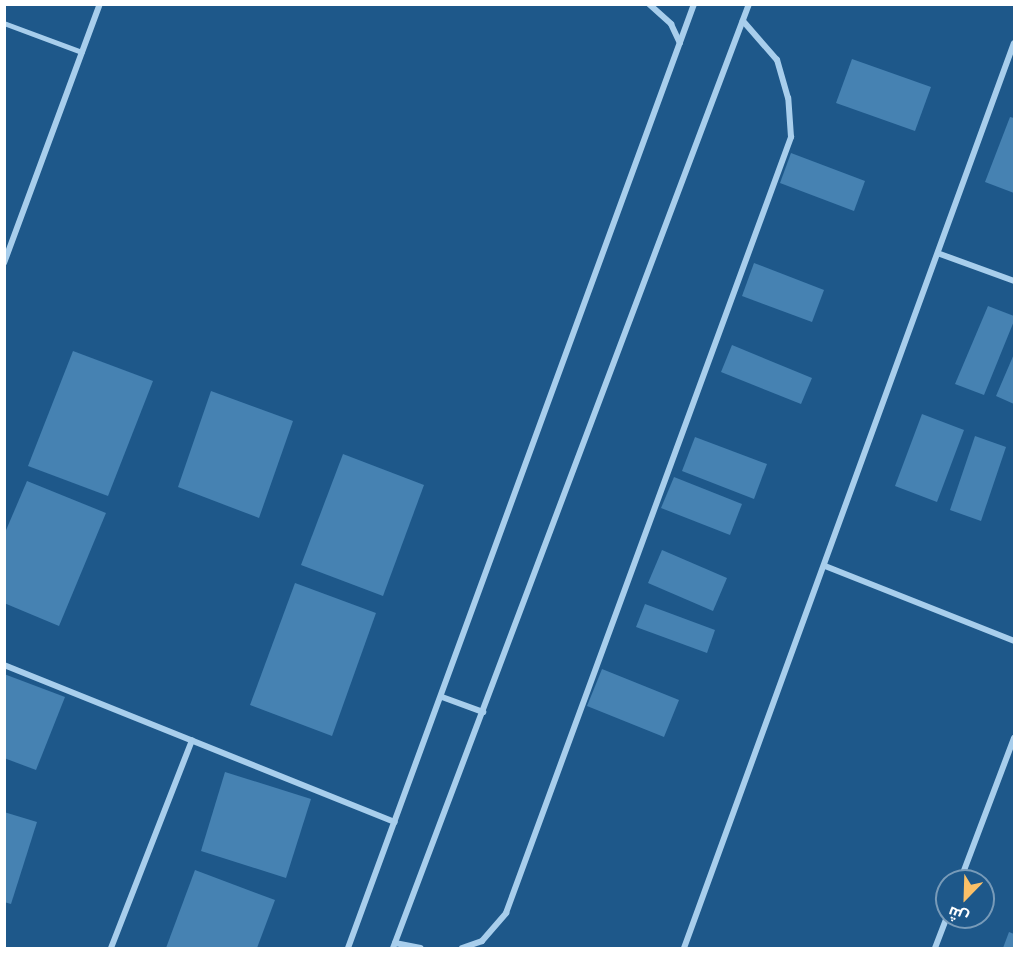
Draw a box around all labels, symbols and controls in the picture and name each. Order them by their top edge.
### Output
north arrow [935,869,995,929]
text: ش [945,901,972,927]

